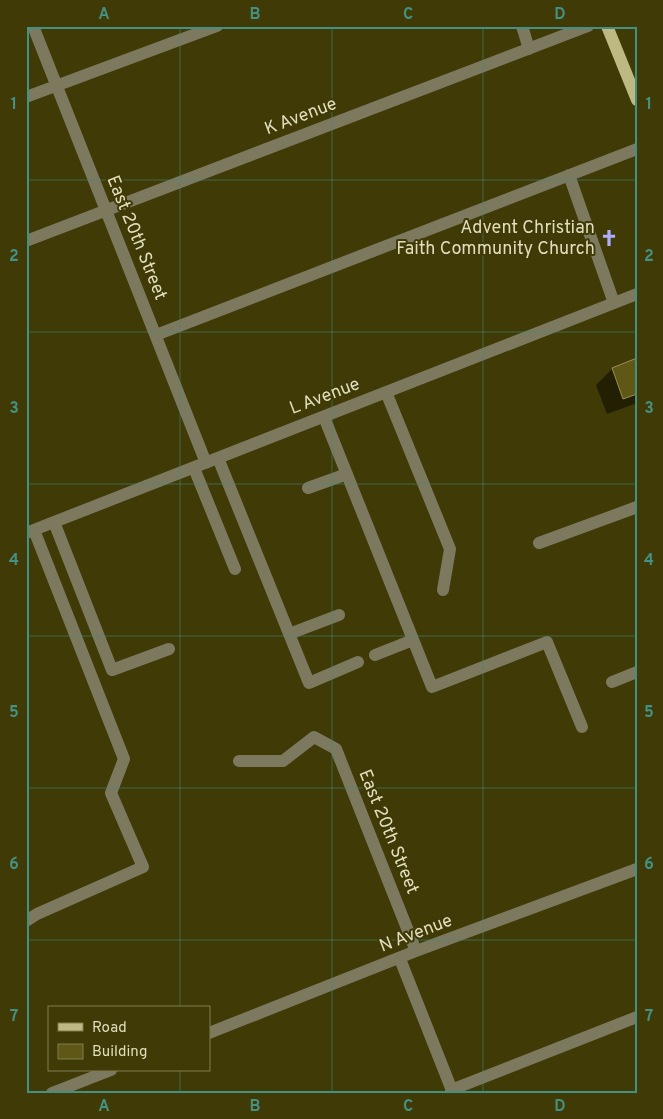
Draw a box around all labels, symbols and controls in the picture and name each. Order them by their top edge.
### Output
text: A [98,5,110,25]
text: B [249,5,261,25]
text: C [403,5,413,25]
text: D [554,5,566,25]
street label: K Avenue [262,93,340,141]
text: 1 [11,95,17,115]
text: 1 [646,95,652,115]
street label: East 20th Street [101,172,171,304]
place label: Advent Christian Faith Community Church [396,217,595,261]
church icon: Advent Christian Faith Community Church [599,228,619,248]
text: 2 [9,247,19,267]
text: 2 [644,247,654,267]
street label: L Avenue [287,373,363,421]
text: 3 [9,399,19,419]
text: 3 [644,399,654,419]
text: 4 [9,551,19,571]
text: 4 [644,551,654,571]
text: 5 [9,703,19,723]
text: 5 [644,703,654,723]
street label: East 20th Street [353,766,423,898]
text: 6 [9,855,19,875]
text: 6 [644,855,654,875]
street label: N Avenue [376,910,456,958]
legend [48,1006,210,1072]
text: 7 [10,1007,18,1027]
text: 7 [645,1007,653,1027]
text: Road [92,1019,127,1038]
text: Building [92,1043,147,1062]
text: A [98,1097,110,1117]
text: B [249,1097,261,1117]
text: C [403,1097,413,1117]
text: D [554,1097,566,1117]

